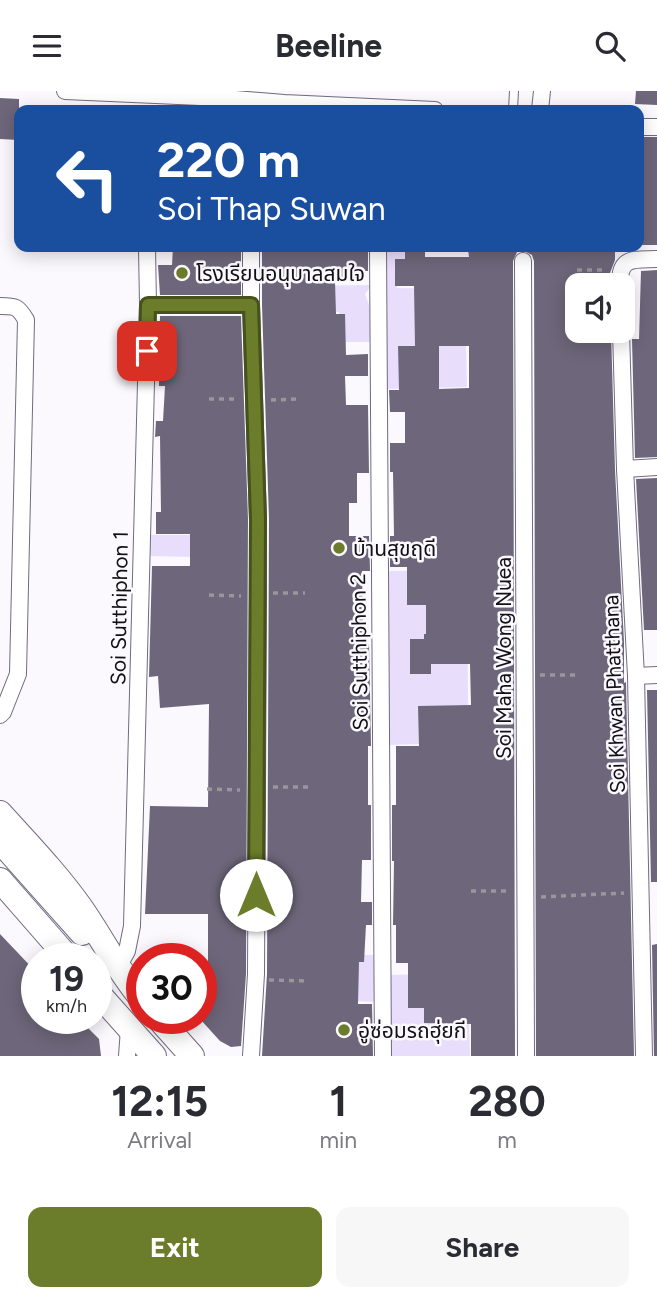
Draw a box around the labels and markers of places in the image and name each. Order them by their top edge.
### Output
place label: โรงเรียนอนุบาลสมใจ [196,261,365,287]
marker: โรงเรียนอนุบาลสมใจ [174,265,190,281]
pin [117,321,177,381]
place label: บ้านสุขฤดี [353,536,436,562]
marker: บ้านสุขฤดี [331,540,347,556]
place label: อู่ซ่อมรถฮุ่ยกี [358,1018,466,1044]
marker: อู่ซ่อมรถฮุ่ยกี [336,1022,352,1038]

